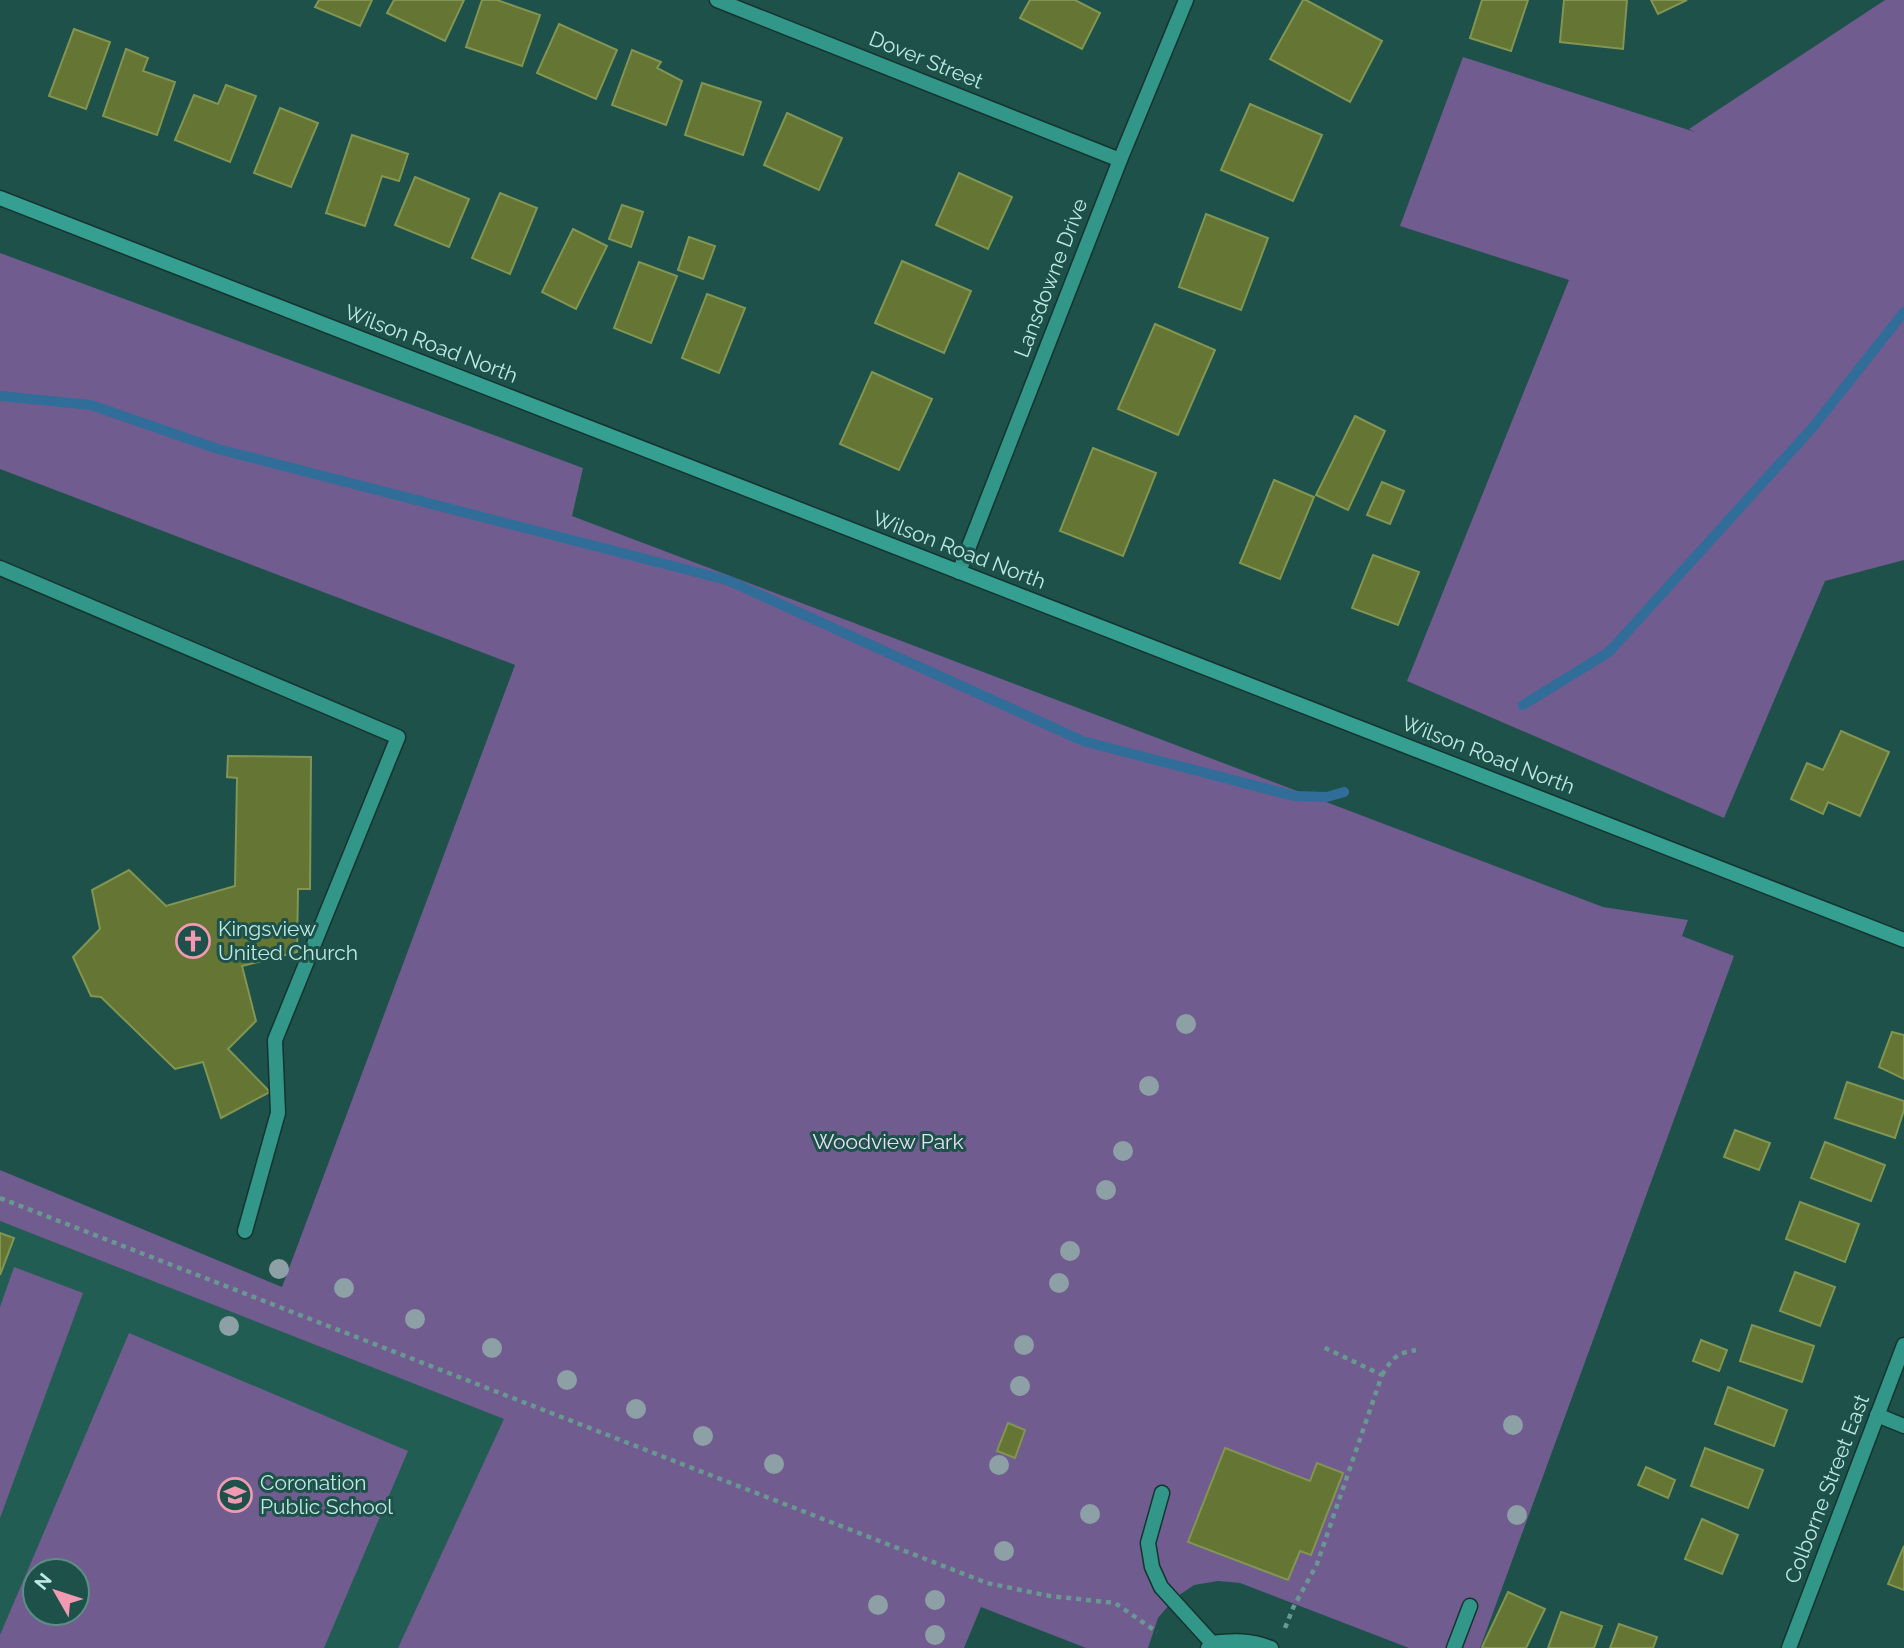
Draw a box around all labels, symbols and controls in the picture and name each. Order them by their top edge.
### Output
street label: Dover Street [866,25,987,94]
street label: Lansdowne Drive [1009,195,1092,361]
street label: Wilson Road North [341,299,521,388]
street label: Wilson Road North [869,505,1049,594]
street label: Wilson Road North [1398,710,1578,799]
place label: Kingsview United Church [218,916,358,965]
church icon: Kingsview United Church [174,922,212,960]
park label: Woodview Park [812,1129,964,1154]
street label: Colborne Street East [1779,1391,1874,1587]
place label: Coronation Public School [260,1470,393,1519]
school or university icon: Coronation Public School [216,1476,254,1514]
north arrow [21,1557,91,1627]
text: N [30,1569,56,1594]

